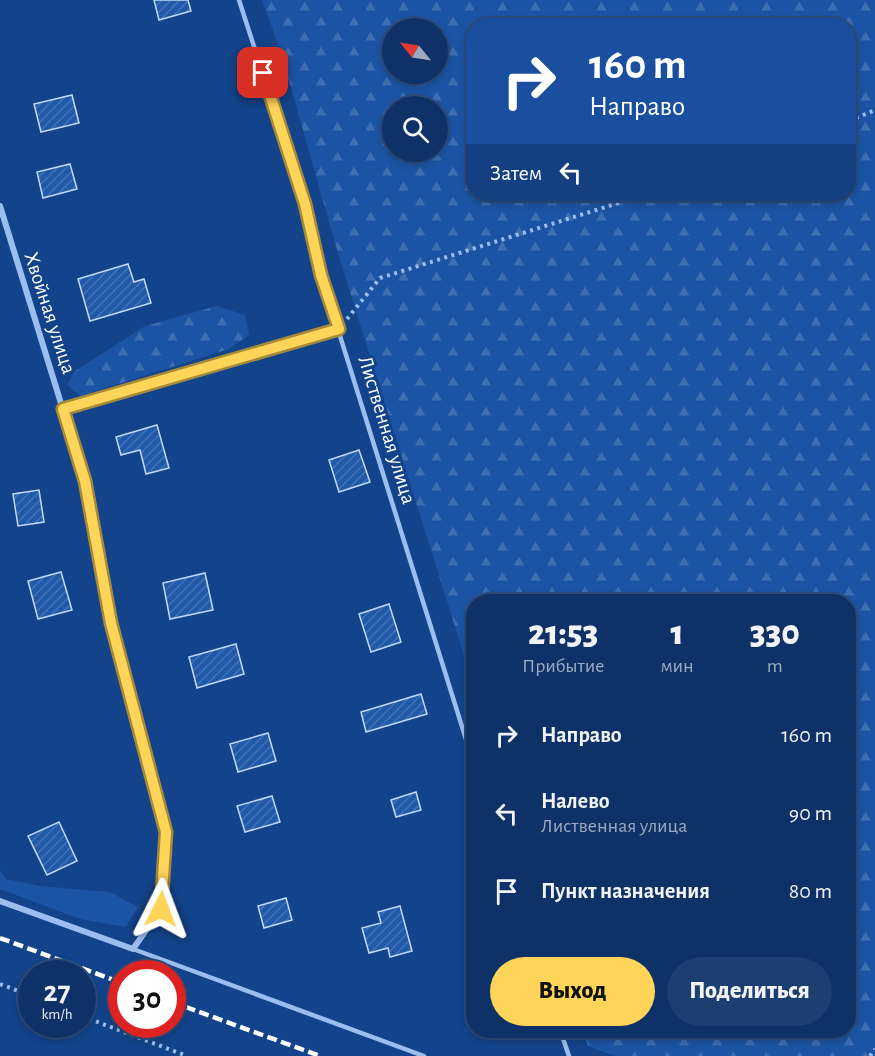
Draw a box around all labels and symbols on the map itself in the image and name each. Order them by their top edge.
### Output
north arrow [382,18,448,84]
pin [237,47,288,98]
street label: Хвойная улица [20,249,80,377]
street label: Лиственная улица [354,353,420,507]
position arrow [129,877,193,941]
speed limit sign: 30 [108,960,186,1038]

